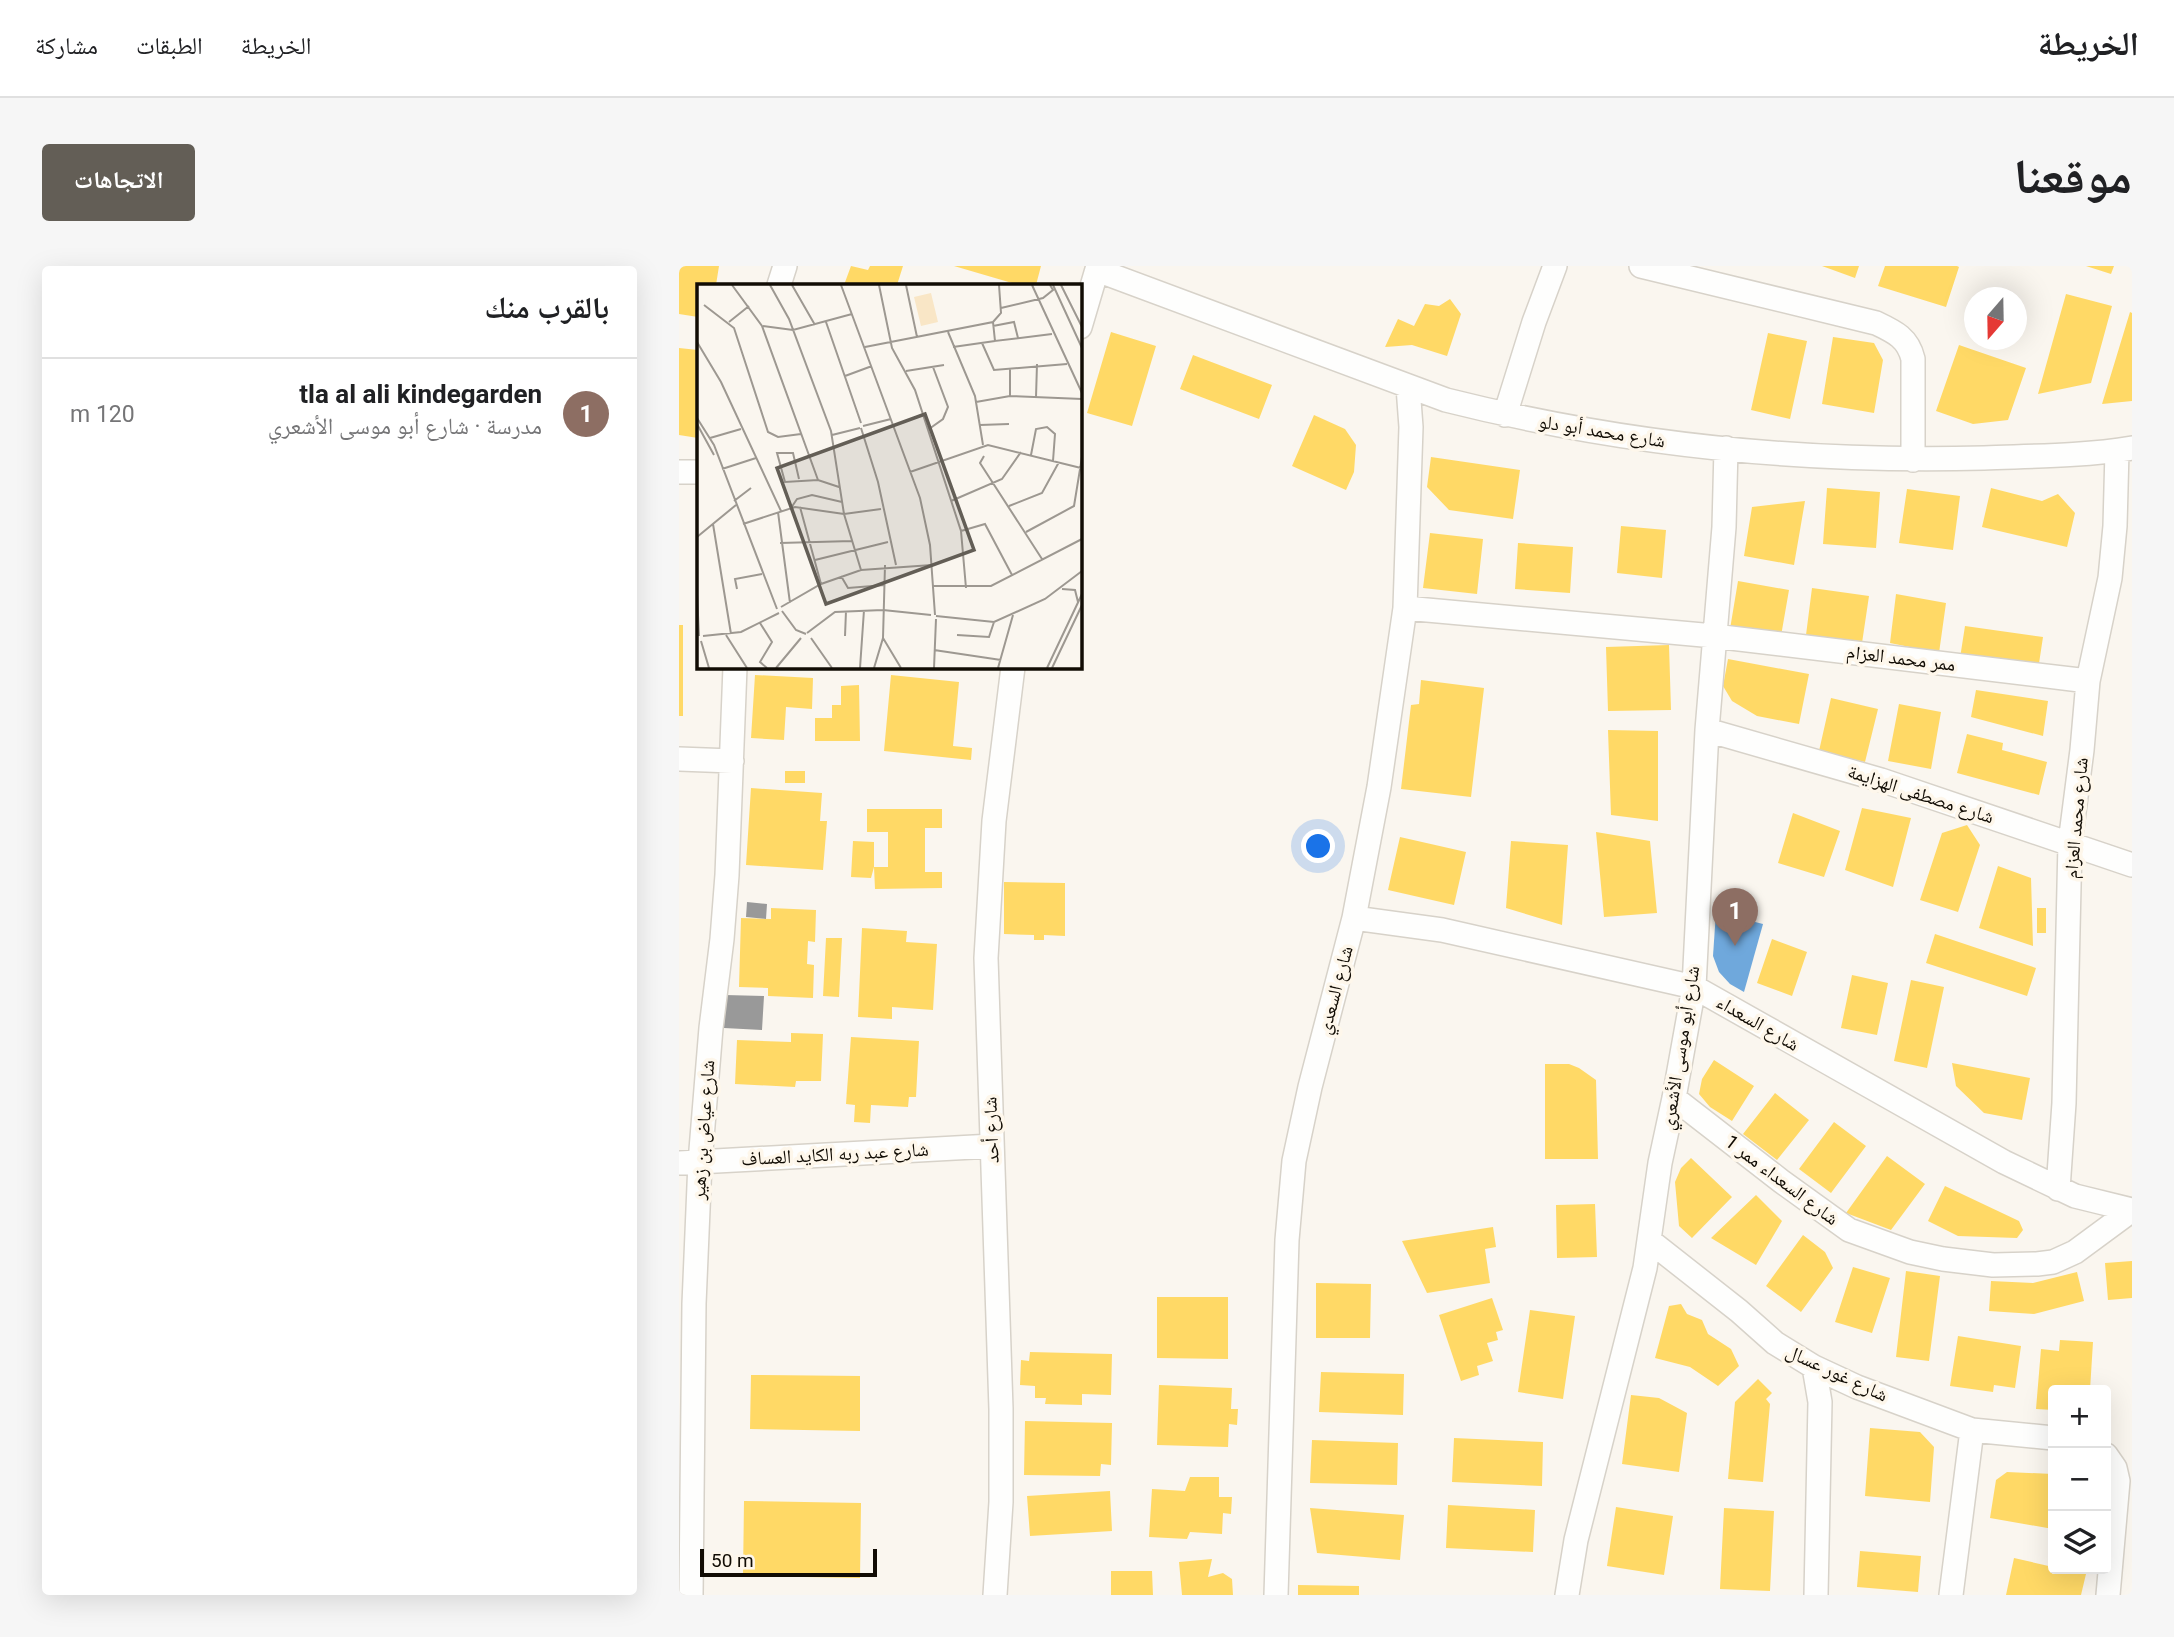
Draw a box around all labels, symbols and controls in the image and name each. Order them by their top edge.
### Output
text: الخريطة [2038,24,2139,63]
text: مشاركة [35,32,98,60]
text: الطبقات [136,32,203,60]
text: الخريطة [241,32,311,60]
button: الاتجاهات [42,144,195,221]
text: موقعنا [2014,148,2132,205]
inset map [697,284,1081,668]
north arrow [1964,287,2027,350]
text: بالقرب منك [484,290,609,325]
text: tla al ali kindegarden [299,379,542,409]
text: 120 m [70,401,135,428]
text: 1 [579,401,593,428]
street label: شارع محمد أبو دلو [1537,410,1667,452]
text: مدرسة · شارع أبو موسى الأشعري [268,413,542,440]
street label: ممر محمد العزام [1845,640,1957,678]
street label: شارع محمد العزام [2059,756,2095,880]
street label: شارع مصطفى الهزايمة [1845,760,1997,828]
your location [1301,829,1335,863]
pin: 1 [1712,888,1758,946]
street label: شارع السعدي [1312,943,1362,1038]
street label: شارع أبو موسى الأشعري [1656,964,1708,1132]
street label: شارع السعداء [1713,990,1803,1056]
street label: شارع عياض بن زهير [687,1059,719,1202]
street label: شارع أحد [978,1096,1004,1164]
street label: شارع السعداء ممر 1 [1721,1130,1843,1230]
street label: شارع عبد ربه الكايد العساف [741,1138,929,1170]
street label: شارع غور عسال [1782,1339,1892,1407]
map controls [2048,1385,2111,1574]
button: + [2048,1385,2111,1448]
button: − [2048,1448,2111,1511]
button: layers [2048,1511,2111,1574]
scale bar [700,1546,877,1578]
text: 50 m [711,1549,754,1572]

